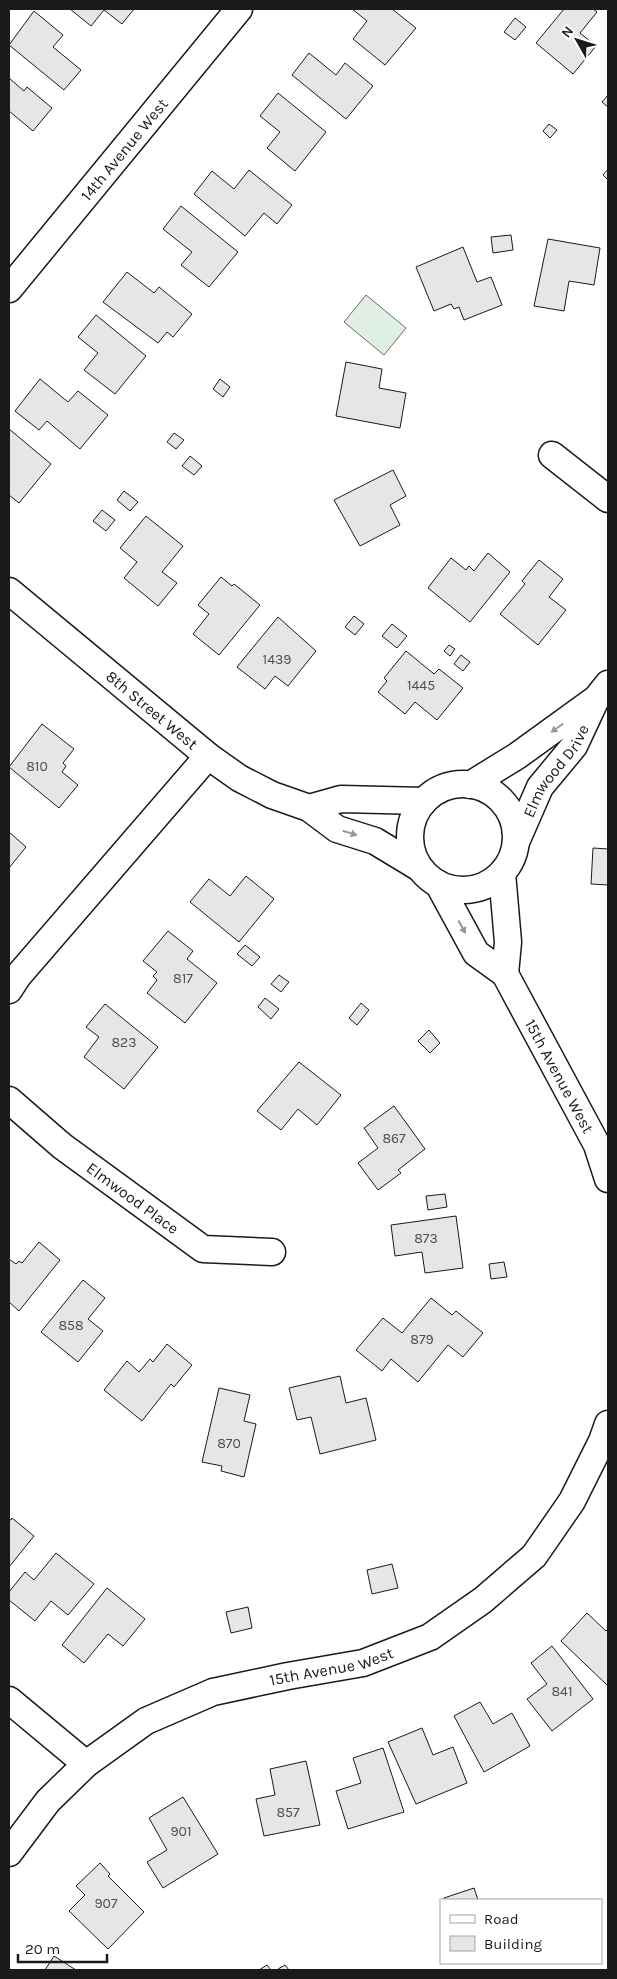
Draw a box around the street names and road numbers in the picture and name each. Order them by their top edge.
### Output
street label: 14th Avenue West [77,94,172,204]
street label: 8th Street West [102,667,202,754]
street label: Elmwood Drive [519,721,593,820]
street label: 15th Avenue West [521,1016,598,1137]
street label: Elmwood Place [83,1158,182,1238]
street label: 15th Avenue West [268,1643,396,1690]

